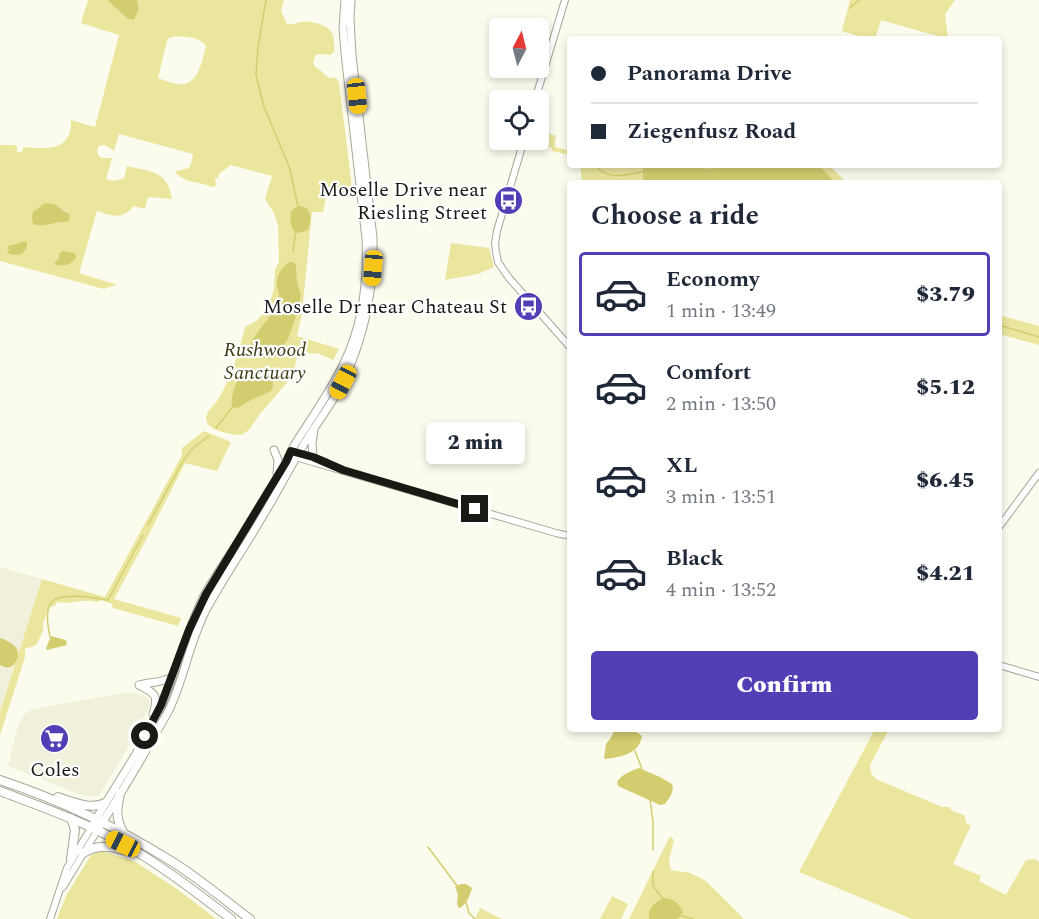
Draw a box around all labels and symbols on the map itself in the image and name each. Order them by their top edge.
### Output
north arrow [489,18,549,78]
car [346,77,368,115]
place label: Moselle Drive near Riesling Street [319,175,487,228]
bus stop icon: Moselle Drive near Riesling Street [492,185,524,217]
car [362,249,384,287]
bus stop icon: Moselle Dr near Chateau St [512,291,544,323]
place label: Moselle Dr near Chateau St [263,292,507,322]
park label: Rushwood Sanctuary [224,335,306,388]
car [327,362,359,402]
callout: 2 min [426,422,524,464]
route end [461,495,488,522]
route start [131,722,158,749]
supermarket icon: Coles [39,723,71,755]
place label: Coles [30,755,80,785]
car [103,828,143,860]

